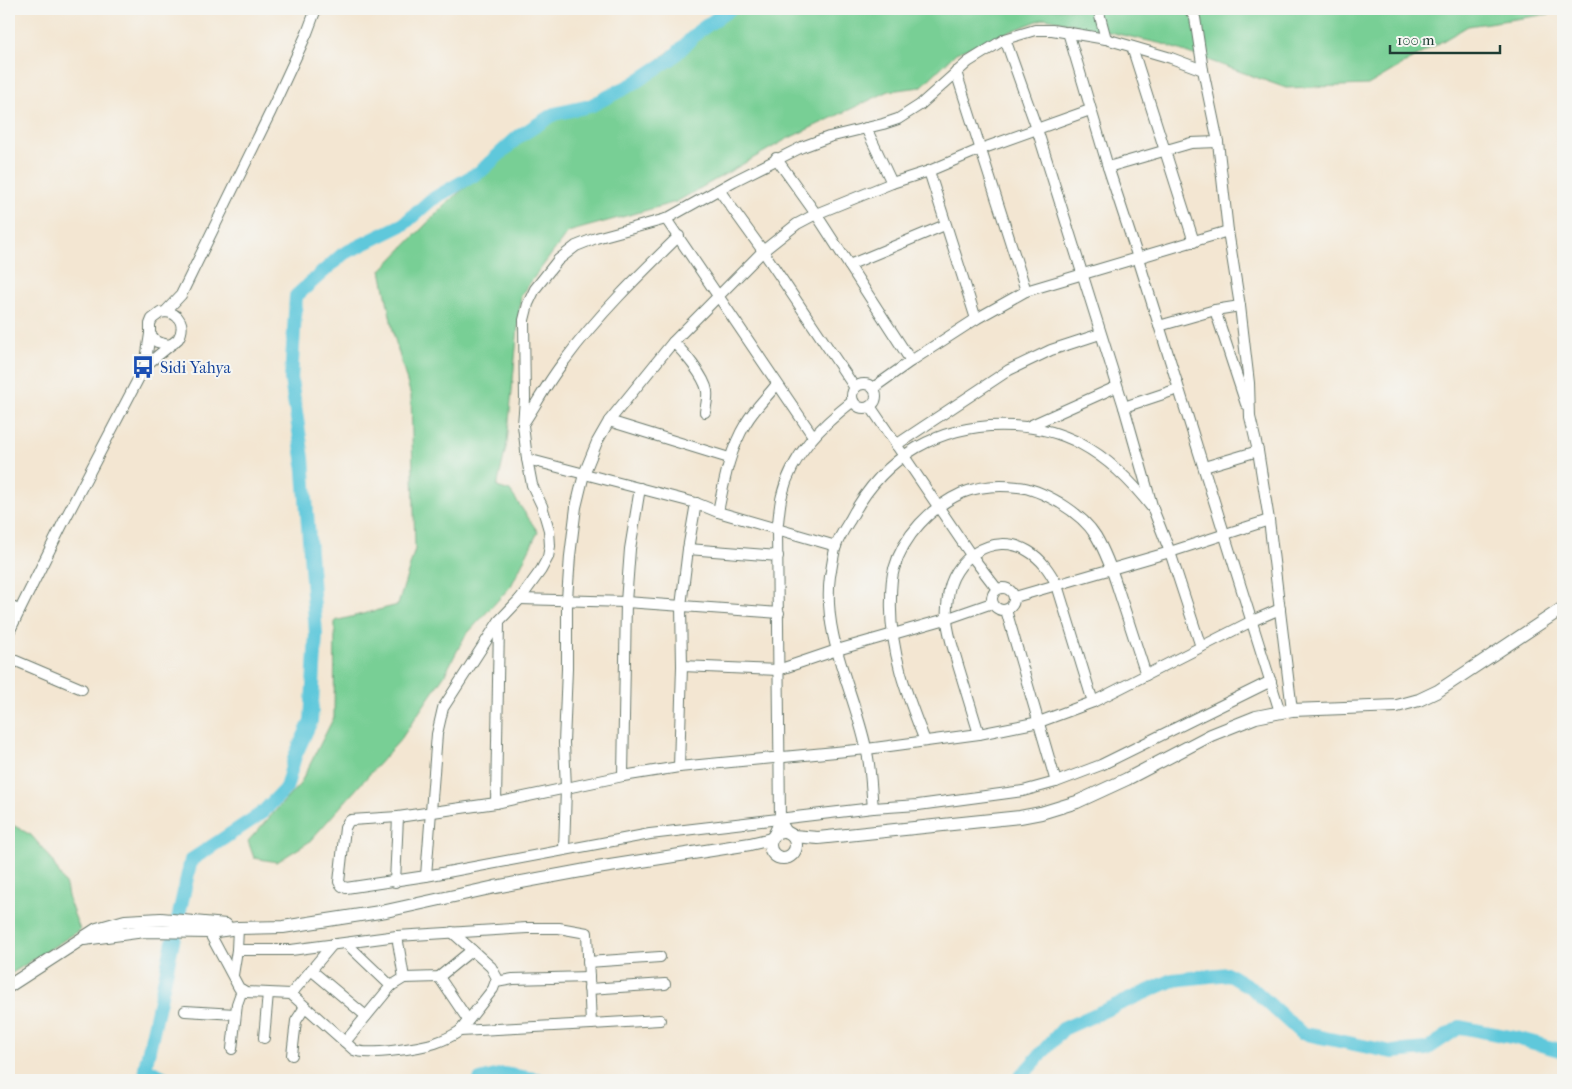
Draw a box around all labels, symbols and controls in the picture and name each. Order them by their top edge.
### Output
scale bar [1390,22,1500,54]
text: 100 m [1397,31,1435,49]
bus stop icon: Sidi Yahya [130,354,156,380]
place label: Sidi Yahya [160,358,231,377]

